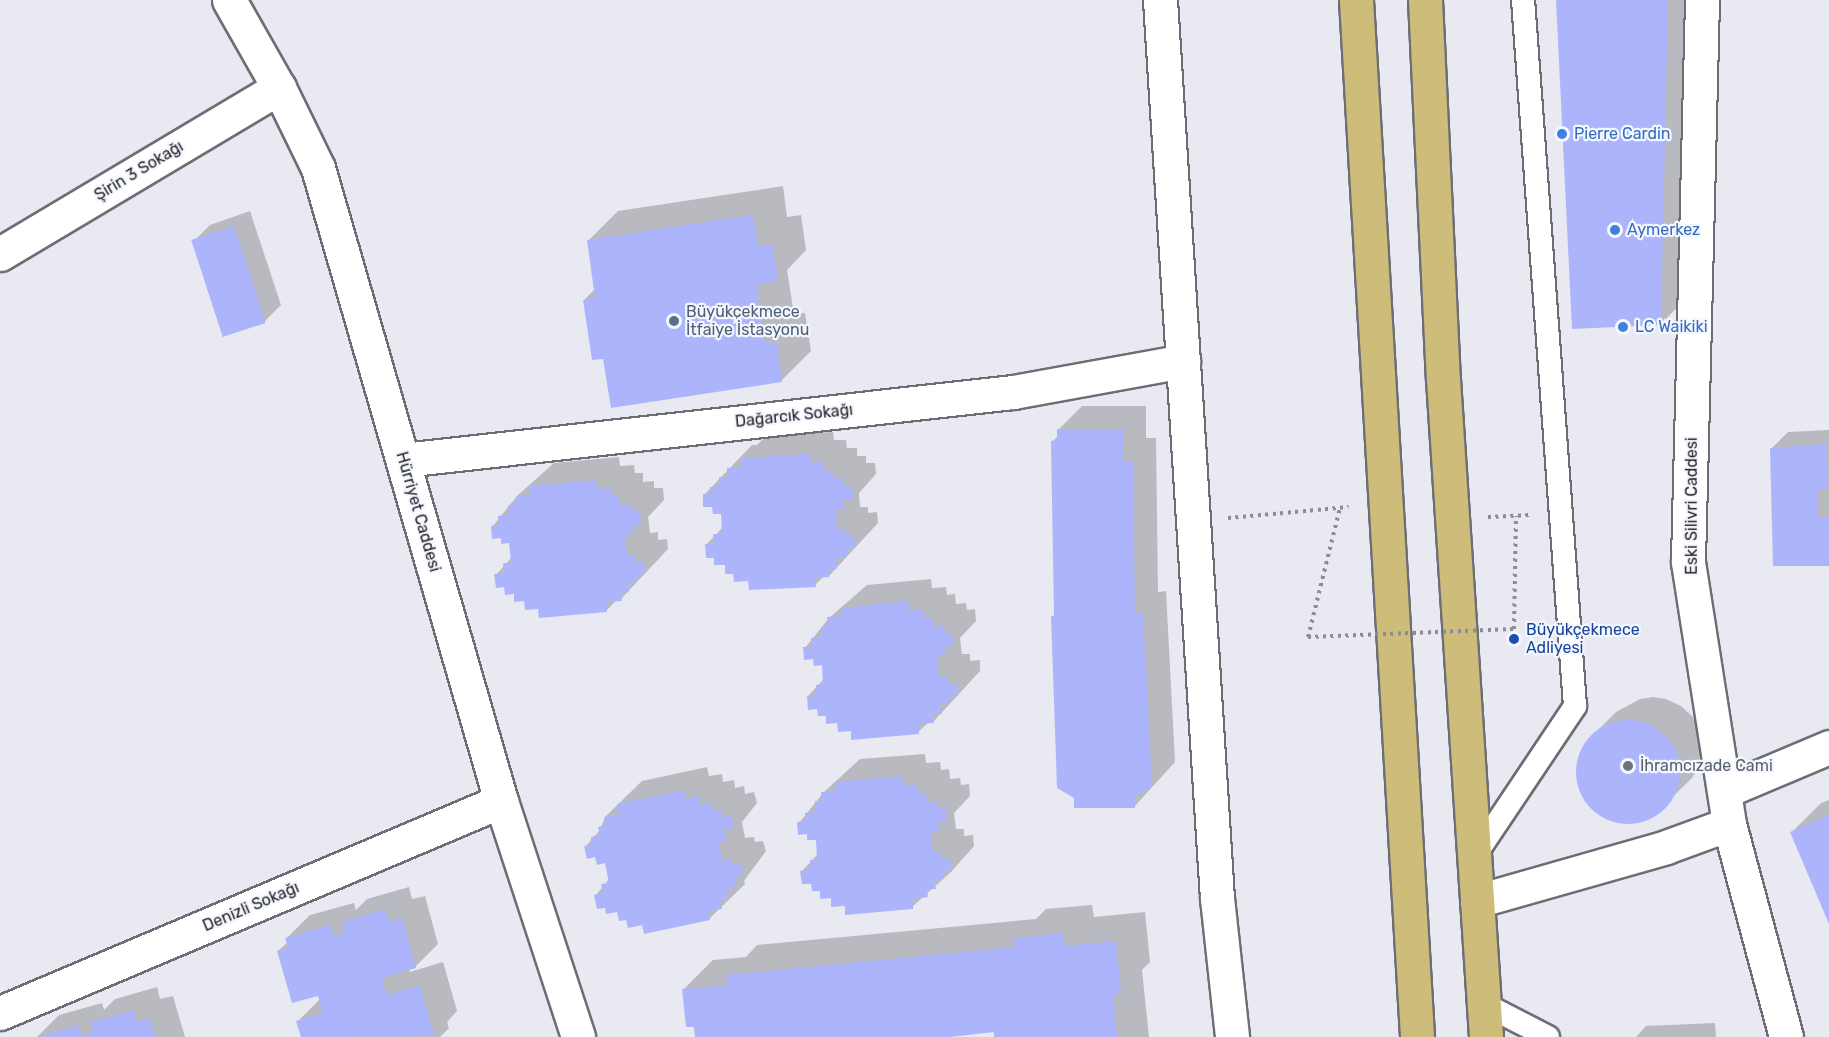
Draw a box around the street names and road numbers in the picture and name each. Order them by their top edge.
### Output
street label: Şirin 3 Sokağı [91,137,187,205]
street label: Dağarcık Sokağı [734,400,854,432]
street label: Eski Silivri Caddesi [1682,437,1702,575]
street label: Hürriyet Caddesi [392,450,444,574]
street label: Denizli Sokağı [200,878,302,936]

